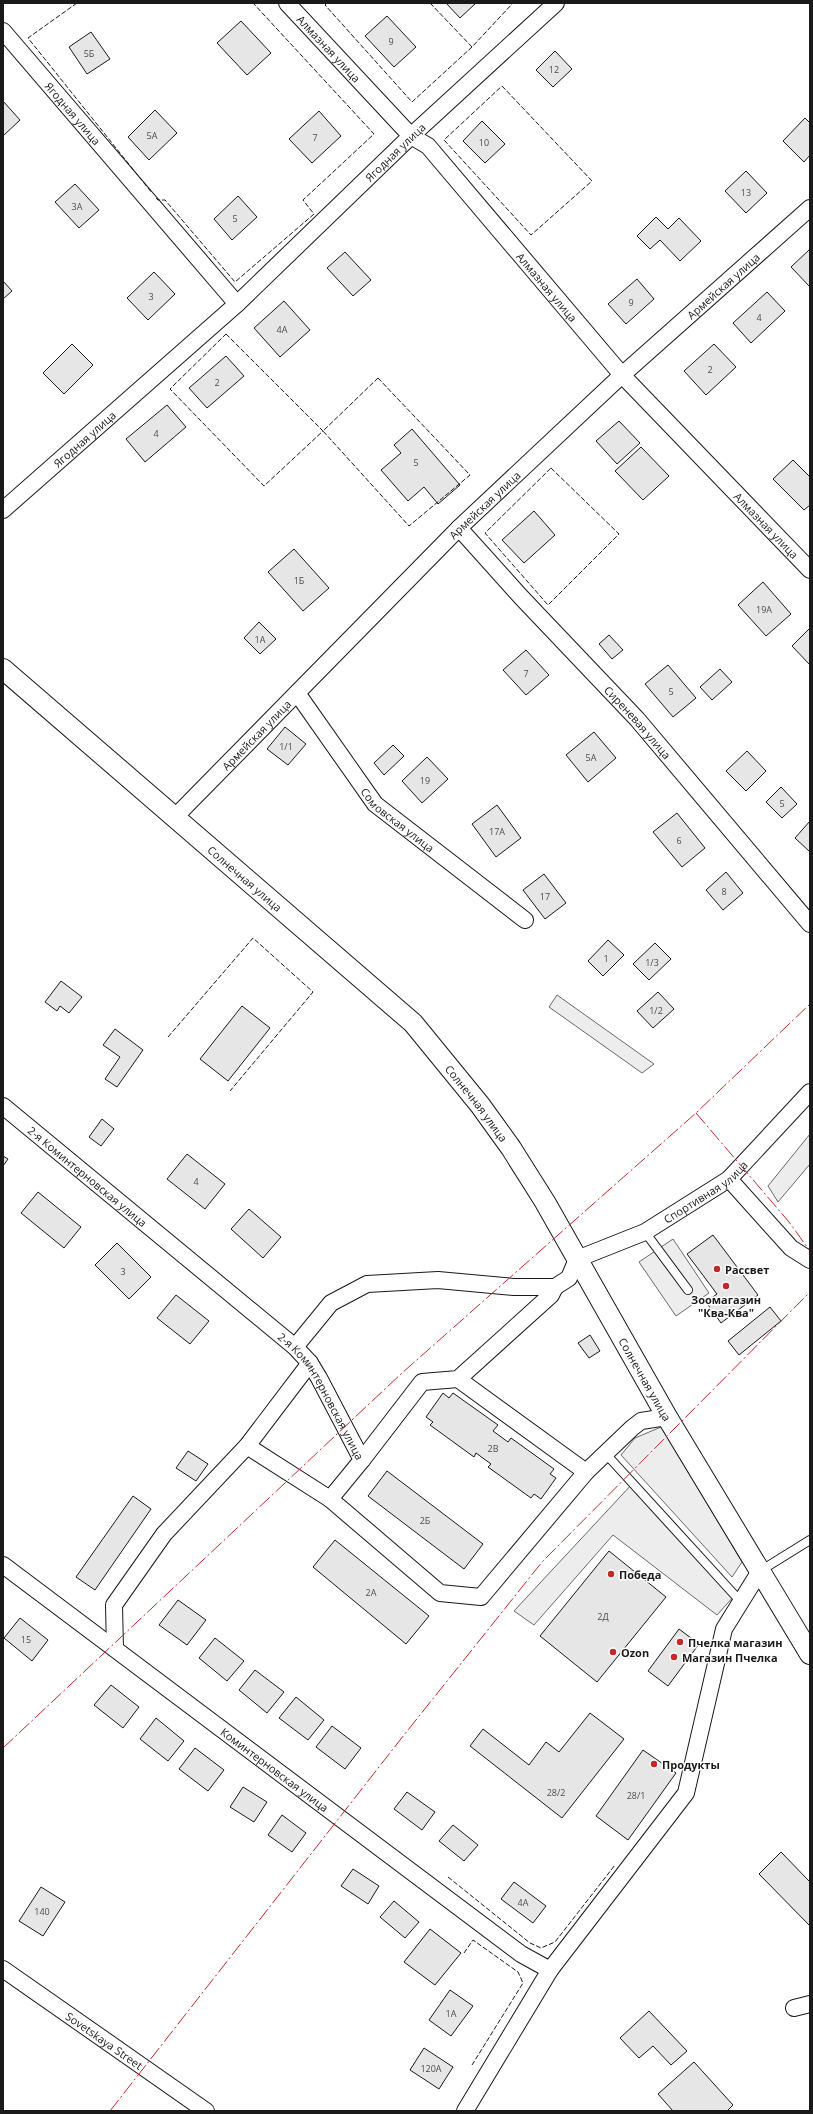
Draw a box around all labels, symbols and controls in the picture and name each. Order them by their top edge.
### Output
street label: Алмазная улица [294,12,364,85]
house number: 9 [388,35,394,48]
house number: 5Б [84,47,95,60]
house number: 12 [549,63,559,76]
street label: Ягодная улица [42,78,105,148]
street label: Ягодная улица [361,119,428,184]
house number: 5А [147,129,158,142]
house number: 7 [312,131,318,144]
house number: 10 [479,136,489,149]
house number: 13 [741,186,751,199]
house number: 3А [72,200,83,213]
house number: 5 [232,212,238,225]
street label: Алмазная улица [513,249,581,325]
street label: Армейская улица [683,249,762,322]
house number: 3 [148,290,154,303]
house number: 9 [628,296,634,309]
house number: 4 [756,311,762,324]
house number: 4А [277,323,288,336]
house number: 2 [707,363,713,376]
house number: 2 [214,376,220,389]
street label: Ягодная улица [50,407,118,470]
house number: 4 [153,427,159,440]
house number: 5 [413,456,419,469]
street label: Армейская улица [445,467,523,542]
street label: Алмазная улица [731,489,802,561]
house number: 1Б [294,574,305,587]
house number: 19А [756,603,772,616]
house number: 1А [255,633,266,646]
house number: 7 [523,667,529,680]
street label: Сиреневая улица [601,682,675,762]
house number: 5 [668,685,674,698]
street label: Армейская улица [218,696,294,773]
house number: 1/1 [279,740,293,753]
house number: 5А [586,751,597,764]
house number: 19 [420,774,430,787]
street label: Сомовская улица [358,784,438,855]
house number: 5 [779,797,785,810]
house number: 17А [489,825,505,838]
house number: 6 [676,834,682,847]
street label: Солнечная улица [205,842,286,914]
house number: 8 [721,885,727,898]
house number: 17 [540,890,550,903]
house number: 1 [603,952,609,965]
house number: 1/3 [645,956,659,969]
house number: 1/2 [649,1004,663,1017]
street label: Солнечная улица [442,1061,511,1144]
street label: 2-я Коминтерновская улица [25,1122,150,1230]
street label: Спортивная улица [660,1157,750,1226]
house number: 4 [193,1175,199,1188]
place label: Рассвет [725,1262,769,1277]
marker: Рассвет [712,1264,722,1274]
house number: 3 [120,1265,126,1278]
marker: Зоомагазин "Ква-Ква" [721,1281,731,1291]
place label: Зоомагазин "Ква-Ква" [691,1292,761,1320]
street label: 2-я Коминтерновская улица [275,1329,368,1462]
street label: Солнечная улица [616,1335,675,1424]
house number: 2В [488,1442,499,1455]
house number: 2Б [420,1514,431,1527]
place label: Победа [619,1567,661,1582]
marker: Победа [606,1569,616,1579]
house number: 2А [366,1586,377,1599]
house number: 2Д [597,1610,609,1623]
house number: 15 [21,1633,31,1646]
place label: Пчелка магазин [688,1635,782,1650]
marker: Пчелка магазин [675,1637,685,1647]
place label: Ozon [621,1645,649,1660]
marker: Ozon [608,1647,618,1657]
place label: Магазин Пчелка [682,1650,778,1665]
marker: Магазин Пчелка [669,1652,679,1662]
street label: Коминтерновская улица [218,1724,332,1815]
place label: Продукты [662,1757,720,1772]
marker: Продукты [649,1759,659,1769]
house number: 28/2 [547,1786,565,1799]
house number: 28/1 [627,1789,645,1802]
house number: 4А [518,1896,529,1909]
house number: 140 [34,1905,50,1918]
house number: 1А [446,2007,457,2020]
street label: Sovetskaya Street [63,2008,146,2072]
house number: 120А [420,2062,442,2075]

